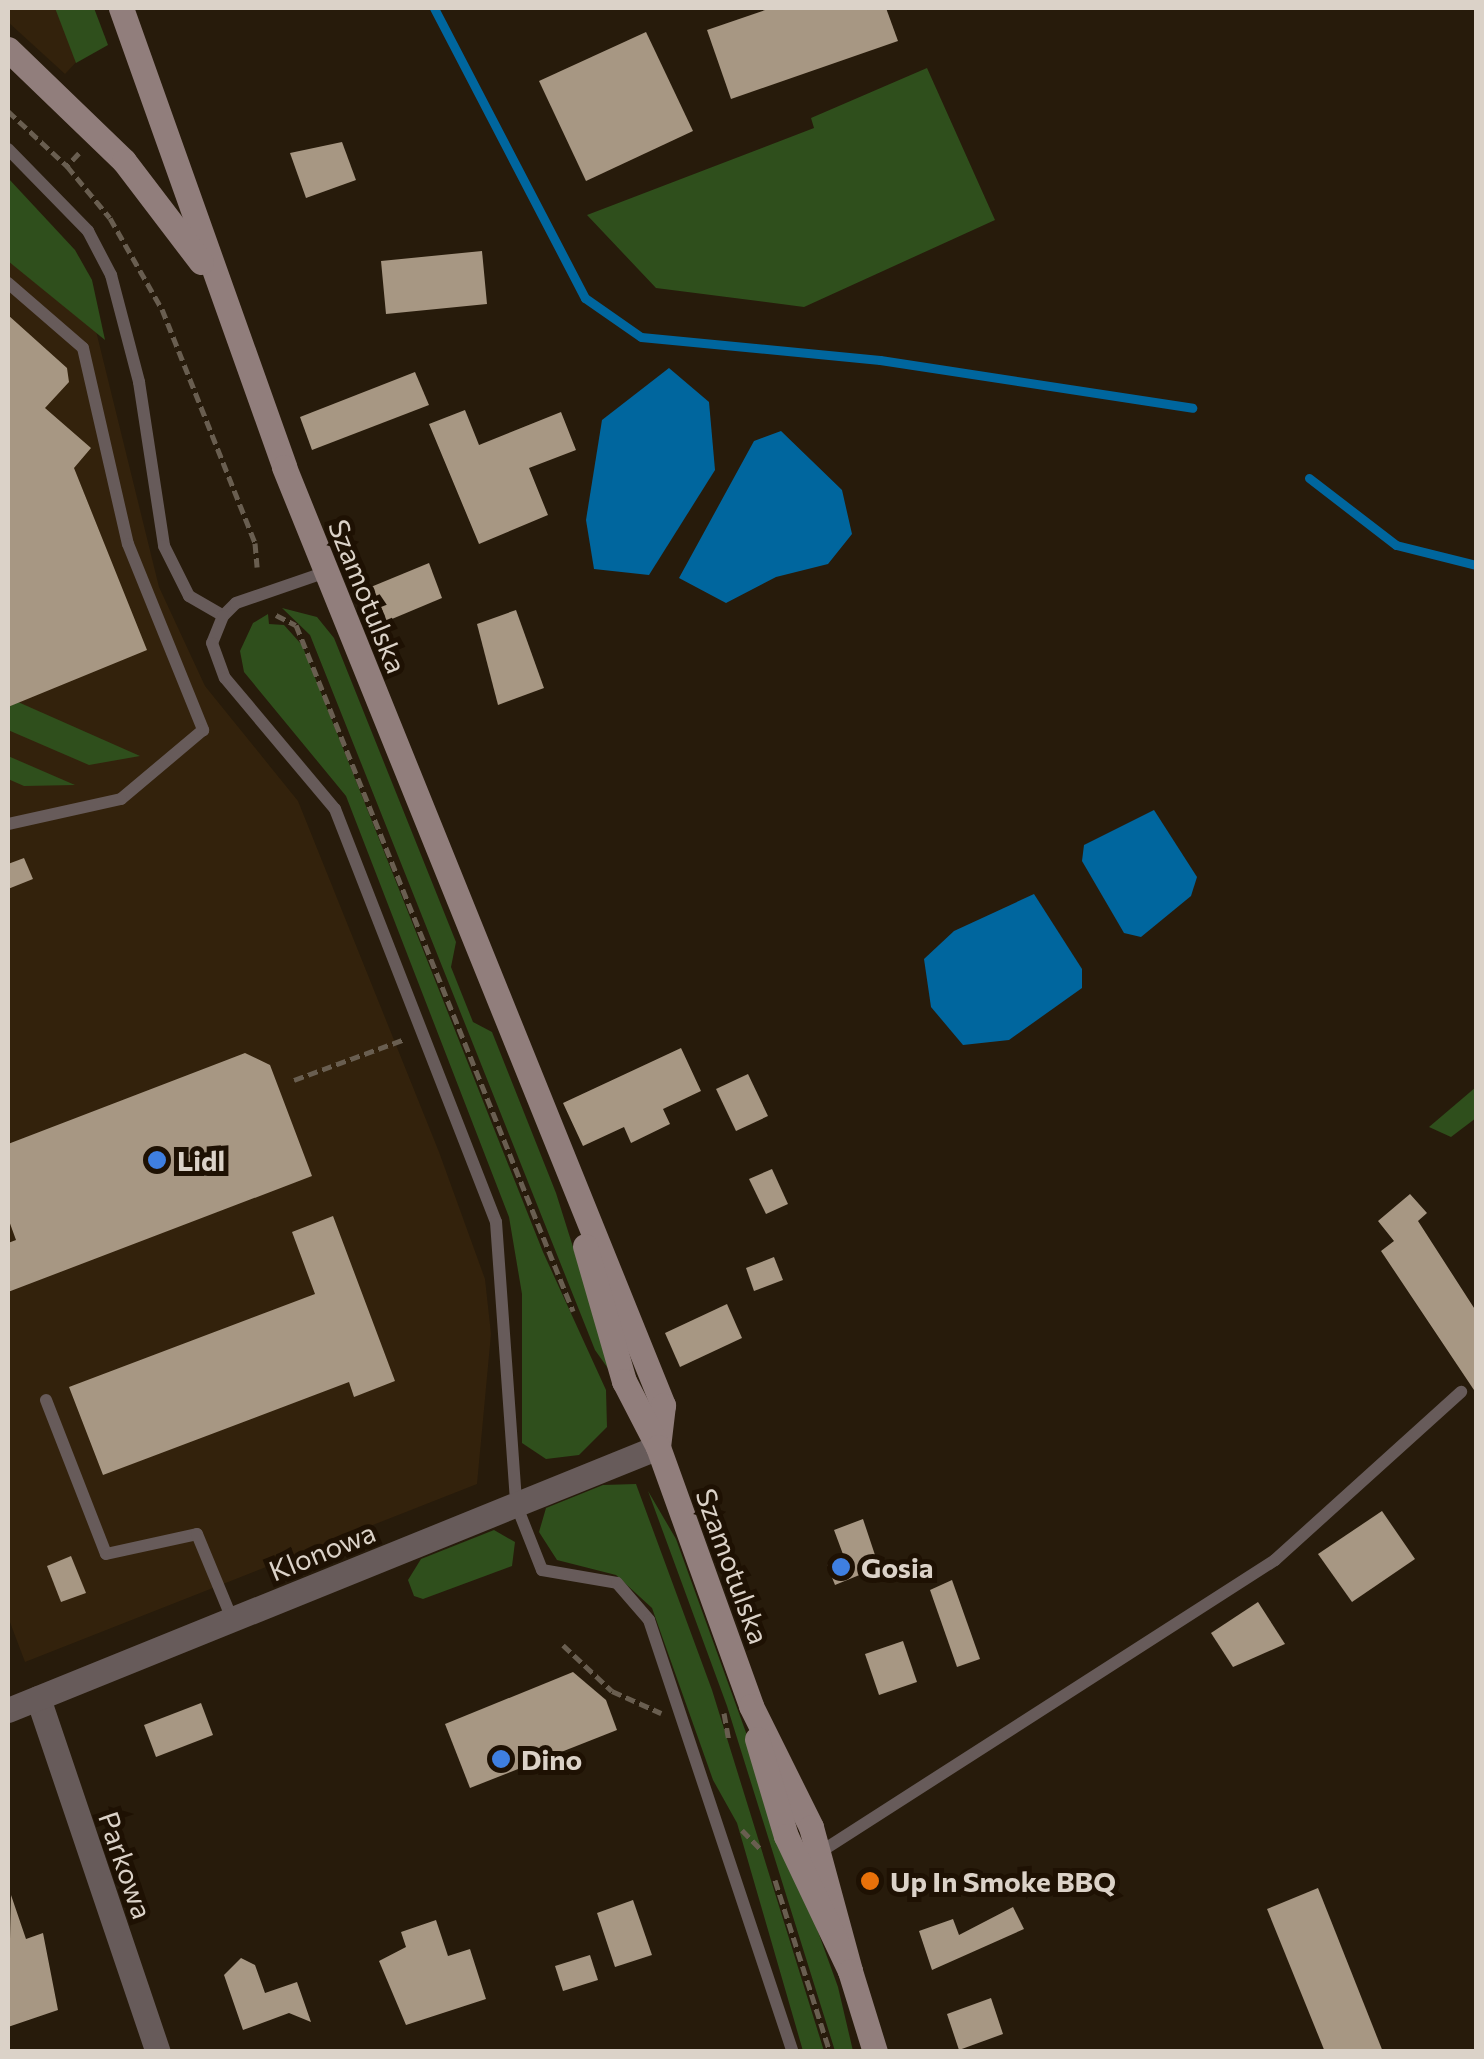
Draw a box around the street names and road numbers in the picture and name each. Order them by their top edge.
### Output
street label: Szamotulska [322,514,414,678]
street label: Szamotulska [689,1484,777,1648]
street label: Klonowa [264,1515,380,1587]
street label: Parkowa [92,1807,160,1923]

